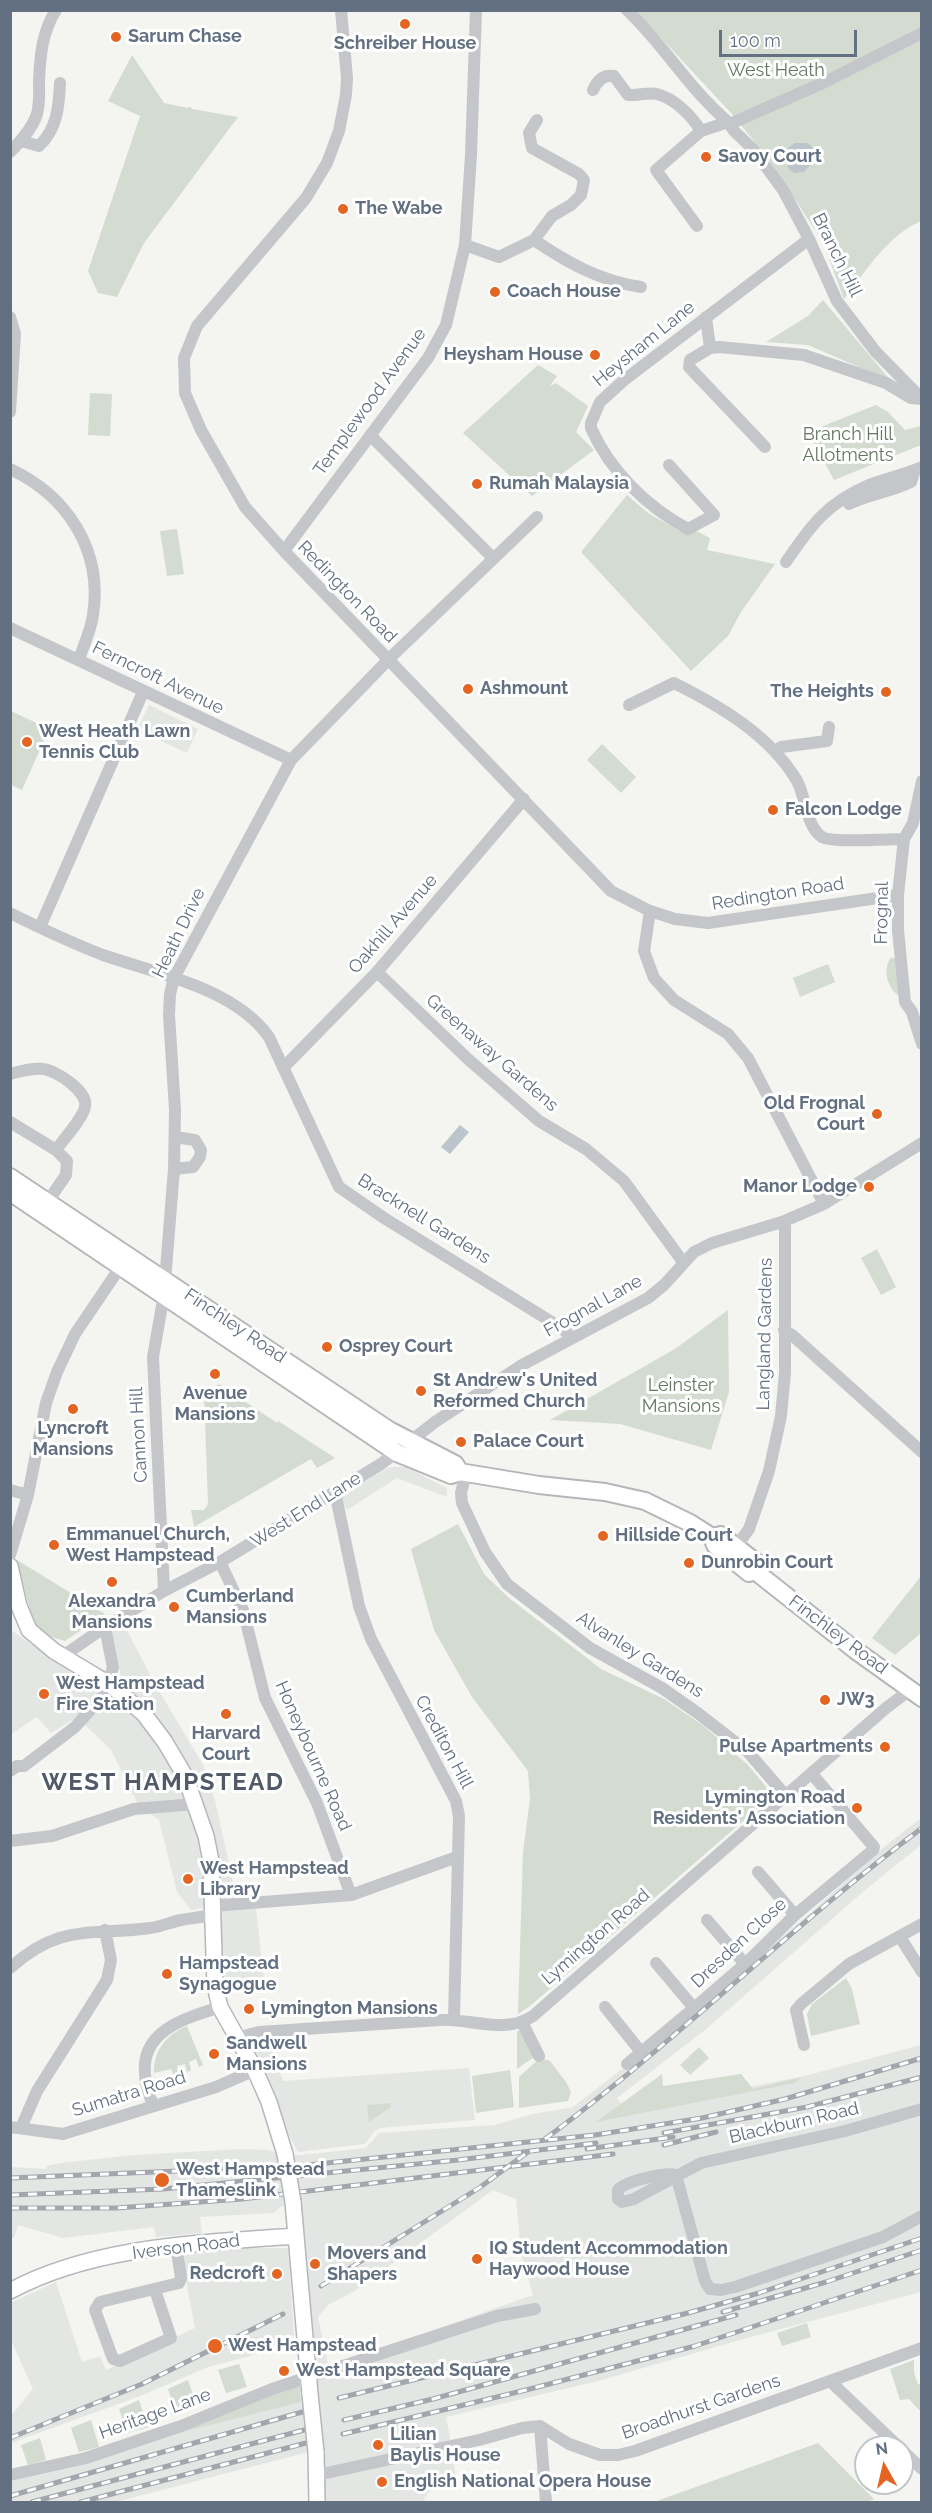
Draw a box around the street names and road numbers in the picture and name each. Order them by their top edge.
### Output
street label: Branch Hill [807,210,867,300]
street label: Heysham Lane [589,296,699,392]
street label: Templewood Avenue [309,324,431,480]
street label: Redington Road [293,536,401,648]
street label: Ferncroft Avenue [89,637,227,719]
street label: Oakhill Avenue [344,870,442,978]
street label: Redington Road [710,873,846,915]
street label: Frognal [871,881,893,945]
street label: Heath Drive [148,884,210,982]
street label: Greenaway Gardens [422,990,562,1116]
street label: Bracknell Gardens [354,1169,494,1269]
street label: Langland Gardens [753,1258,777,1410]
street label: Frognal Lane [540,1270,646,1342]
street label: Finchley Road [180,1284,290,1368]
street label: Cannon Hill [126,1387,152,1483]
street label: West End Lane [247,1467,365,1553]
street label: Finchley Road [784,1591,892,1679]
street label: Alvanley Gardens [573,1607,707,1703]
street label: Honeybourne Road [270,1678,356,1834]
street label: Crediton Hill [410,1692,478,1792]
street label: Lymington Road [538,1884,654,1990]
street label: Dresden Close [687,1893,791,1993]
street label: Sumatra Road [70,2066,188,2122]
street label: Blackburn Road [727,2098,861,2148]
street label: Iverson Road [131,2230,241,2264]
street label: Broadhurst Gardens [619,2370,783,2444]
street label: Heritage Lane [96,2384,214,2444]

